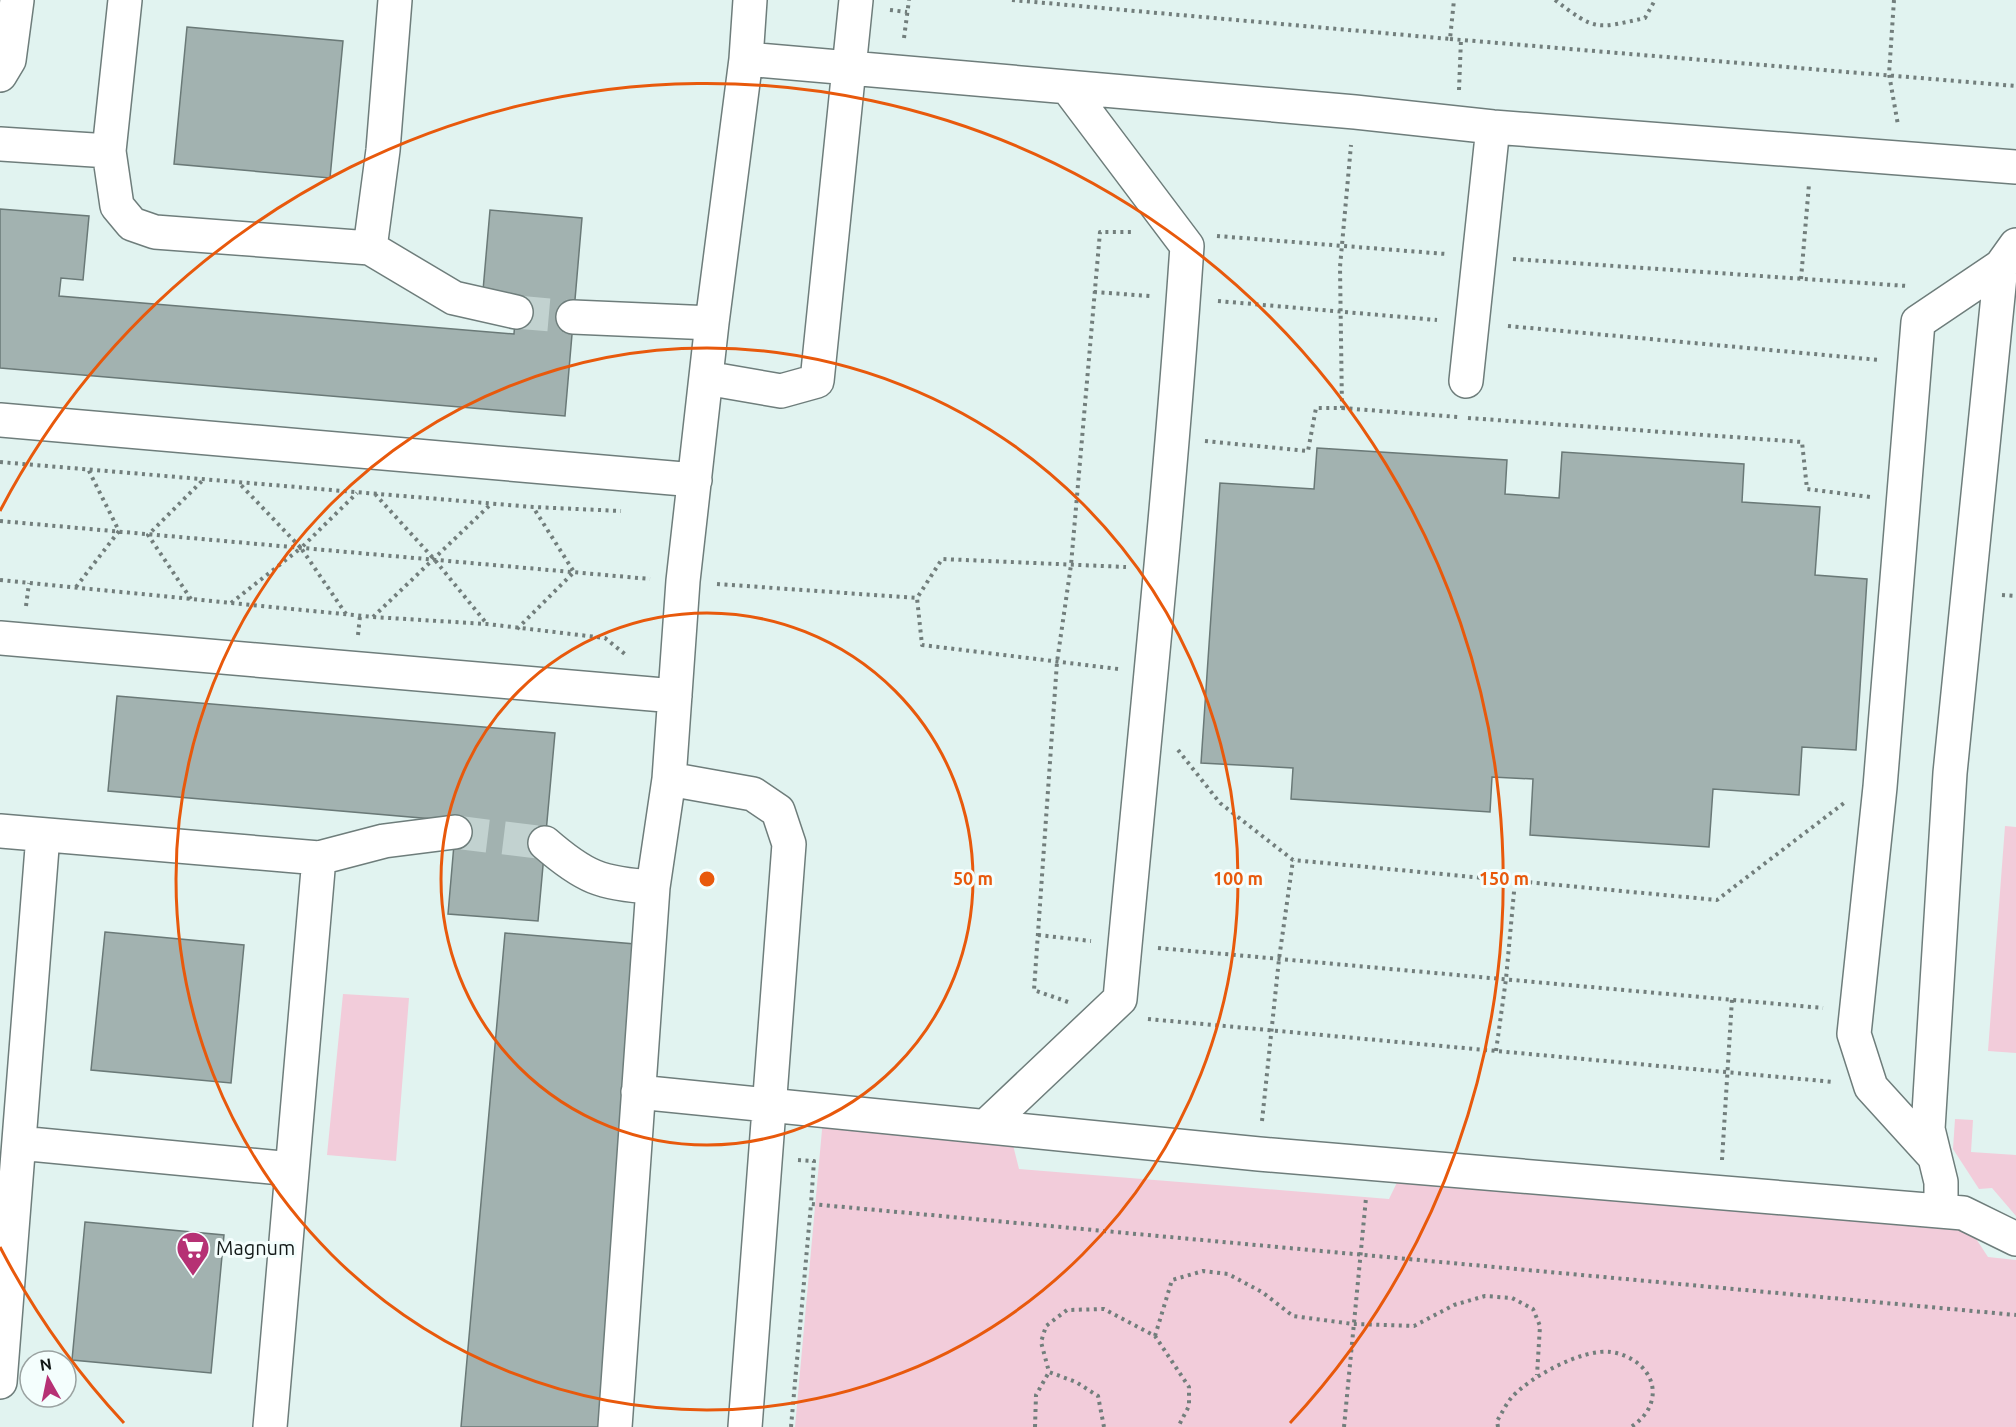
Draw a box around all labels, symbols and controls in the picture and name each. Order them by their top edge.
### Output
text: 50 m [953,868,993,888]
text: 100 m [1213,868,1263,888]
text: 150 m [1479,868,1529,888]
centre of rings [697,869,717,889]
supermarket icon: Magnum [175,1230,211,1277]
place label: Magnum [216,1236,295,1259]
north arrow [18,1349,78,1409]
text: N [38,1354,53,1374]

